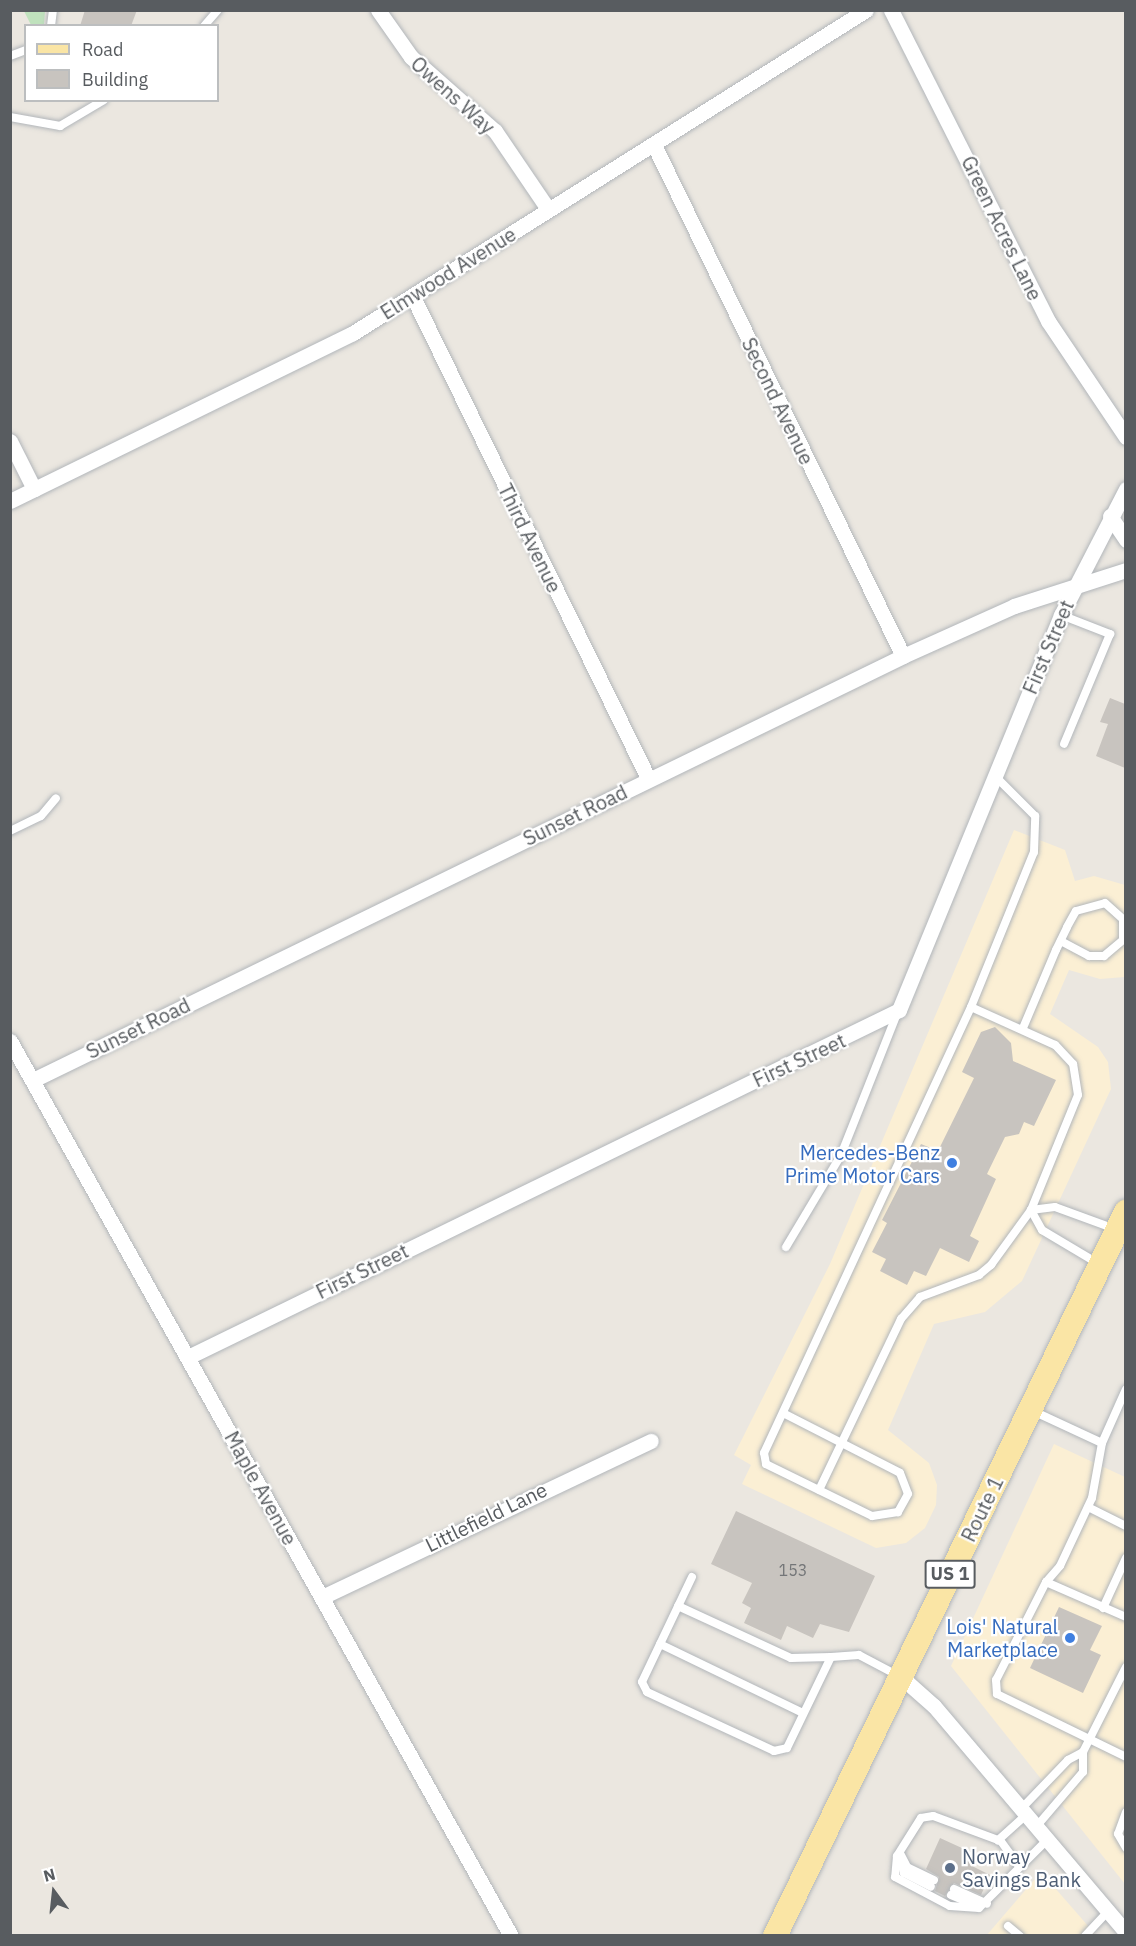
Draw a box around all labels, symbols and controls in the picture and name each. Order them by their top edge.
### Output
legend [24,24,219,102]
text: Road [82,38,123,61]
street label: Owens Way [406,51,500,139]
text: Building [82,68,148,91]
street label: Green Acres Lane [957,152,1047,304]
street label: Elmwood Avenue [376,222,520,324]
street label: Second Avenue [737,334,819,468]
street label: Third Avenue [493,480,567,596]
street label: First Street [1017,596,1079,698]
street label: Sunset Road [519,779,631,851]
street label: Sunset Road [82,992,194,1064]
street label: First Street [749,1028,849,1092]
place label: Mercedes-Benz Prime Motor Cars [785,1140,940,1187]
marker: Mercedes-Benz Prime Motor Cars [945,1156,959,1170]
street label: First Street [312,1238,412,1304]
street label: Maple Avenue [220,1427,302,1549]
street label: Route 1 [956,1472,1008,1546]
street label: Littlefield Lane [421,1477,551,1557]
road number: US 1 [924,1559,976,1589]
house number: 153 [779,1560,807,1580]
place label: Lois' Natural Marketplace [946,1614,1058,1661]
marker: Lois' Natural Marketplace [1063,1631,1077,1645]
place label: Norway Savings Bank [962,1844,1081,1891]
marker: Norway Savings Bank [943,1861,957,1875]
north arrow [24,1862,84,1922]
text: N [41,1863,58,1886]

